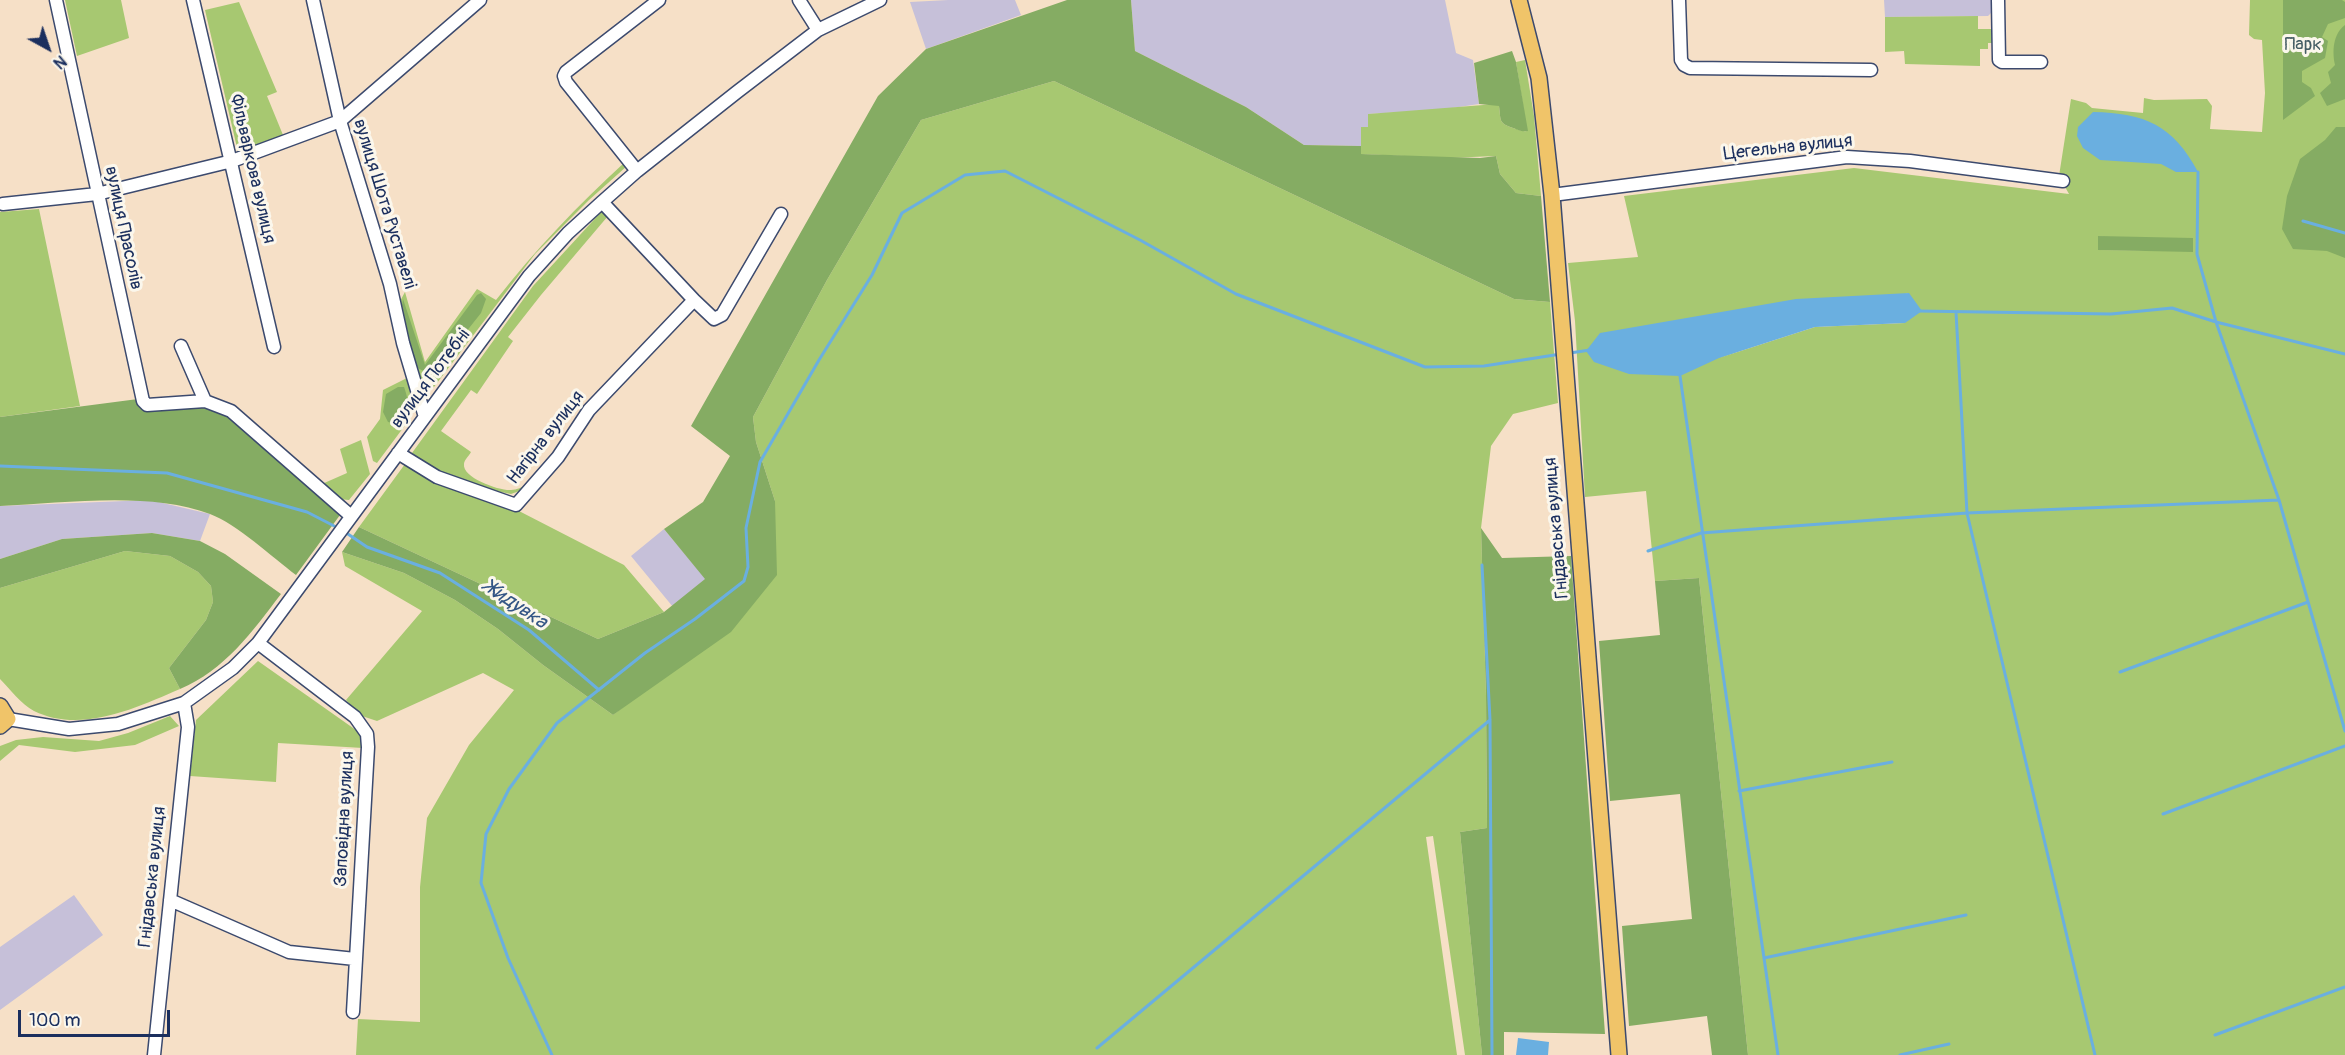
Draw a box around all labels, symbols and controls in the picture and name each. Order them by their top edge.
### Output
north arrow [18,18,78,78]
park label: Парк [2285,34,2321,56]
text: N [49,51,70,73]
street label: Фільваркова вулиця [224,92,280,246]
street label: вулиця Шота Руставелі [348,116,420,292]
street label: Цегельна вулиця [1723,130,1853,166]
street label: вулиця Прасолів [99,164,147,292]
street label: вулиця Потебні [387,325,475,433]
street label: Нагірна вулиця [503,387,589,489]
street label: Гнідавська вулиця [1540,457,1574,599]
water label: Жидувка [479,575,551,635]
street label: Заповідна вулиця [331,751,359,887]
street label: Гнідавська вулиця [135,805,171,949]
scale bar [21,998,172,1036]
text: 100 m [29,1009,81,1032]

